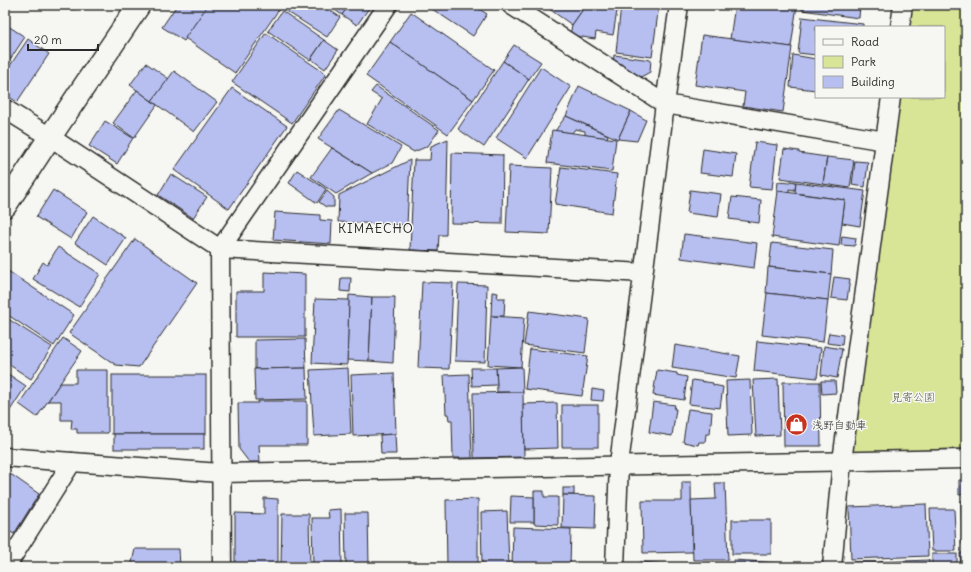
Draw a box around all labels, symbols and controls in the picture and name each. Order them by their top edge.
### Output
scale bar [28,26,98,52]
legend [815,26,945,98]
text: 20 m [34,32,62,47]
text: Road [851,34,879,49]
text: Park [851,54,876,69]
text: Building [851,74,895,89]
district label: KIMAECHO [338,220,414,237]
park label: 見寄公園 [891,390,935,404]
shop icon: 浅野自動車 [783,412,809,438]
place label: 浅野自動車 [812,418,867,432]

